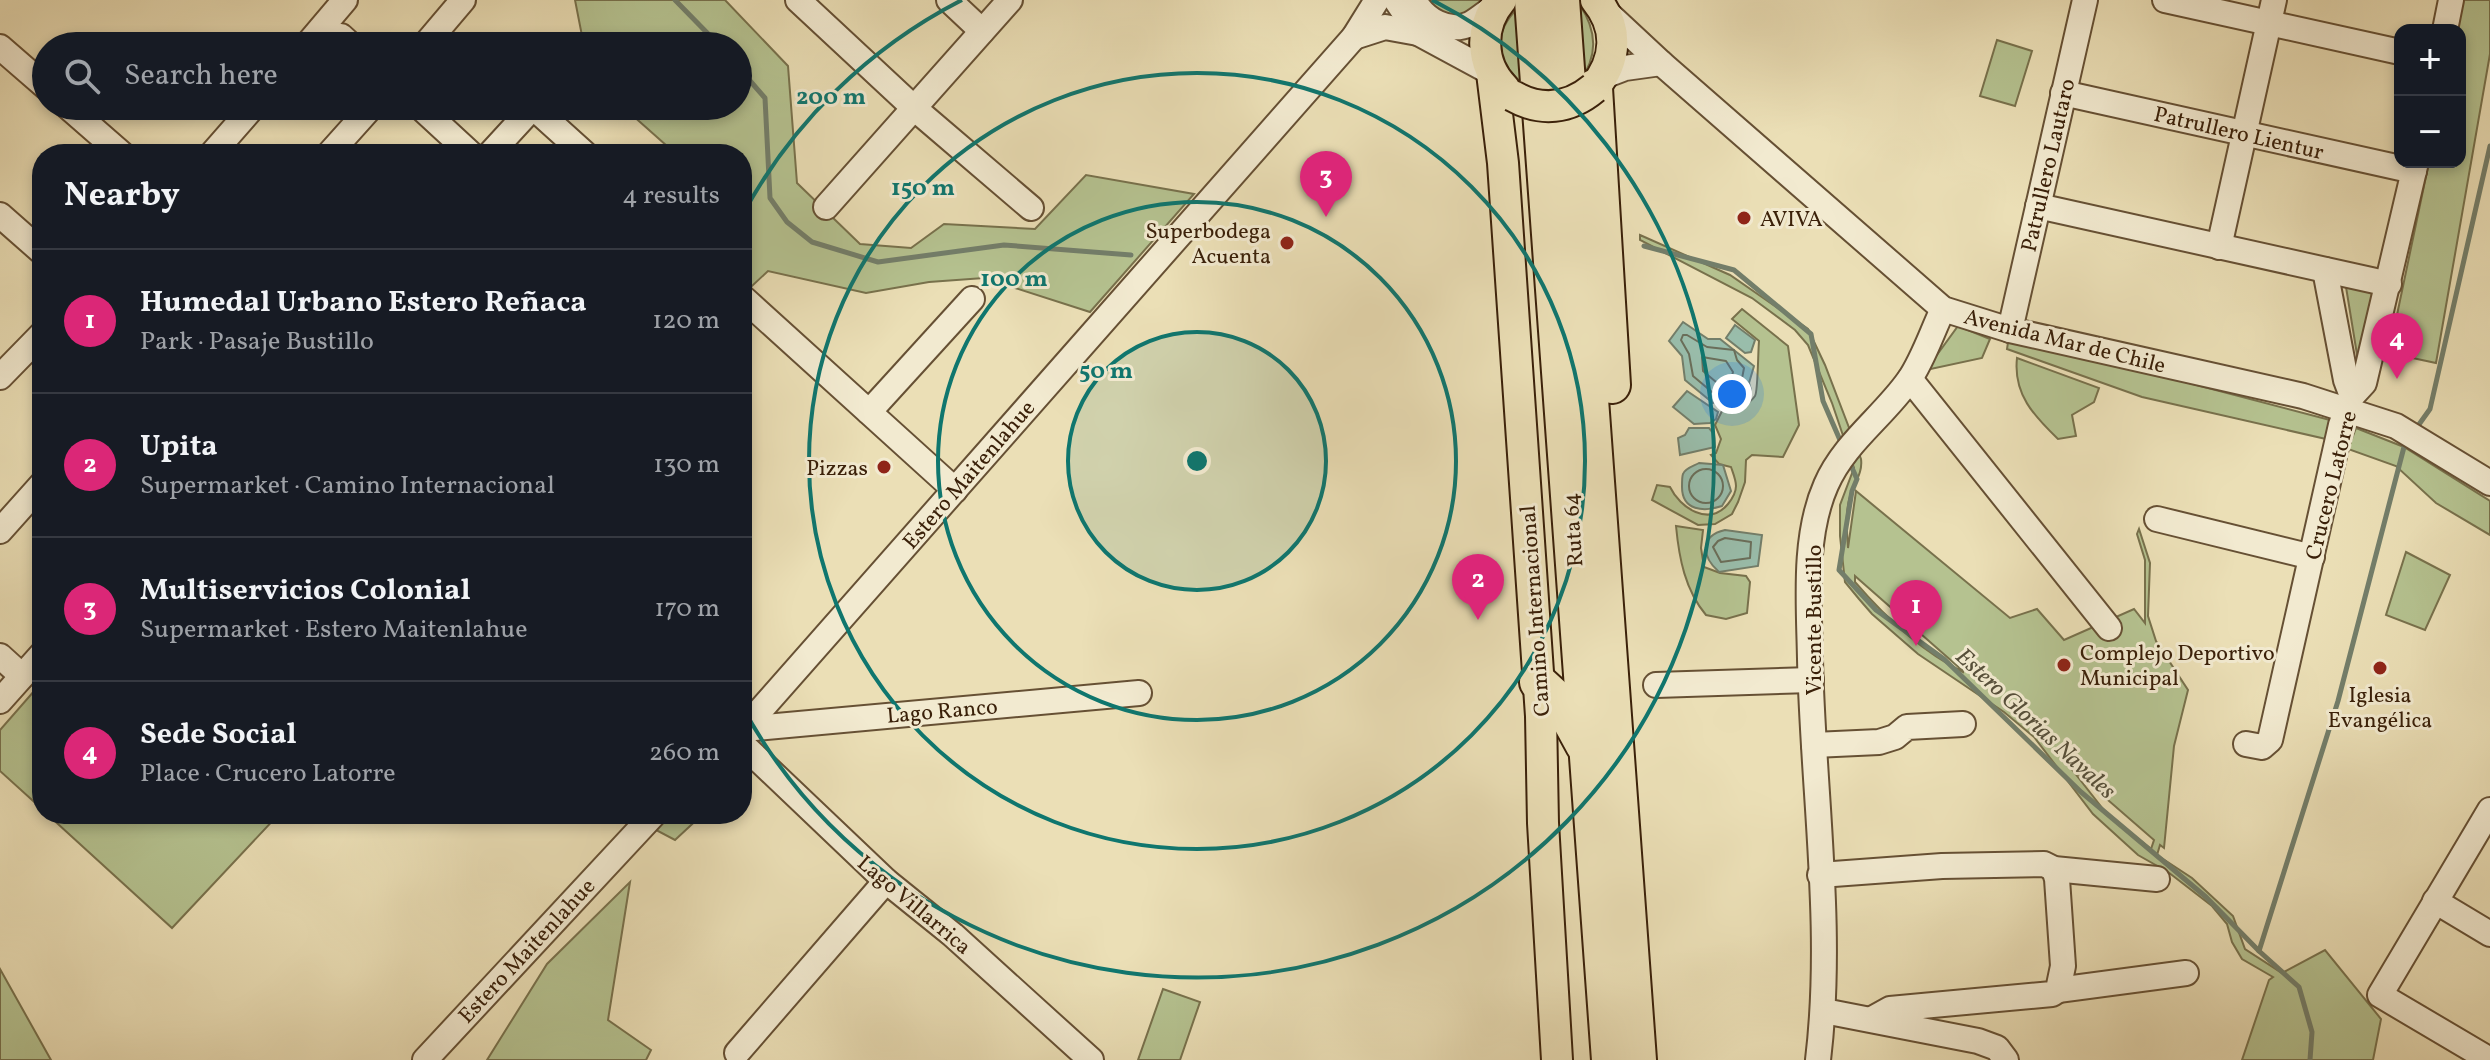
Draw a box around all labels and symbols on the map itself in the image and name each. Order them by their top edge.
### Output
street label: Patrullero Lautaro [2014,76,2084,255]
text: 200 m [796,81,866,115]
street label: Patrullero Lientur [2150,100,2326,169]
pin: 3 [1300,151,1352,217]
text: 150 m [891,172,955,206]
place label: AVIVA [1760,205,1823,236]
marker: AVIVA [1735,209,1753,227]
place label: Superbodega Acuenta [1145,217,1271,273]
marker: Superbodega Acuenta [1278,234,1296,252]
text: 100 m [980,263,1048,297]
street label: Avenida Mar de Chile [1960,302,2169,382]
pin: 4 [2371,313,2423,379]
text: 50 m [1079,355,1133,389]
your location [1712,374,1752,414]
street label: Estero Maitenlahue [896,394,1043,557]
street label: Crucero Latorre [2299,408,2366,563]
centre of rings [1183,447,1211,475]
place label: Pizzas [806,454,868,485]
marker: Pizzas [875,458,893,476]
street label: Ruta 64 [1556,492,1593,568]
street label: Camino Internacional [1514,504,1559,717]
street label: Vicente Bustillo [1800,544,1831,696]
pin: 2 [1452,554,1504,620]
pin: 1 [1890,580,1942,646]
place label: Complejo Deportivo Municipal [2080,639,2275,695]
water label: Estero Glorias Navales [1947,641,2123,808]
marker: Complejo Deportivo Municipal [2055,656,2073,674]
marker: Iglesia Evangélica [2371,659,2389,677]
place label: Iglesia Evangélica [2328,681,2432,737]
street label: Lago Ranco [885,692,999,733]
street label: Lago Villarrica [850,849,977,963]
street label: Estero Maitenlahue [452,872,603,1031]

